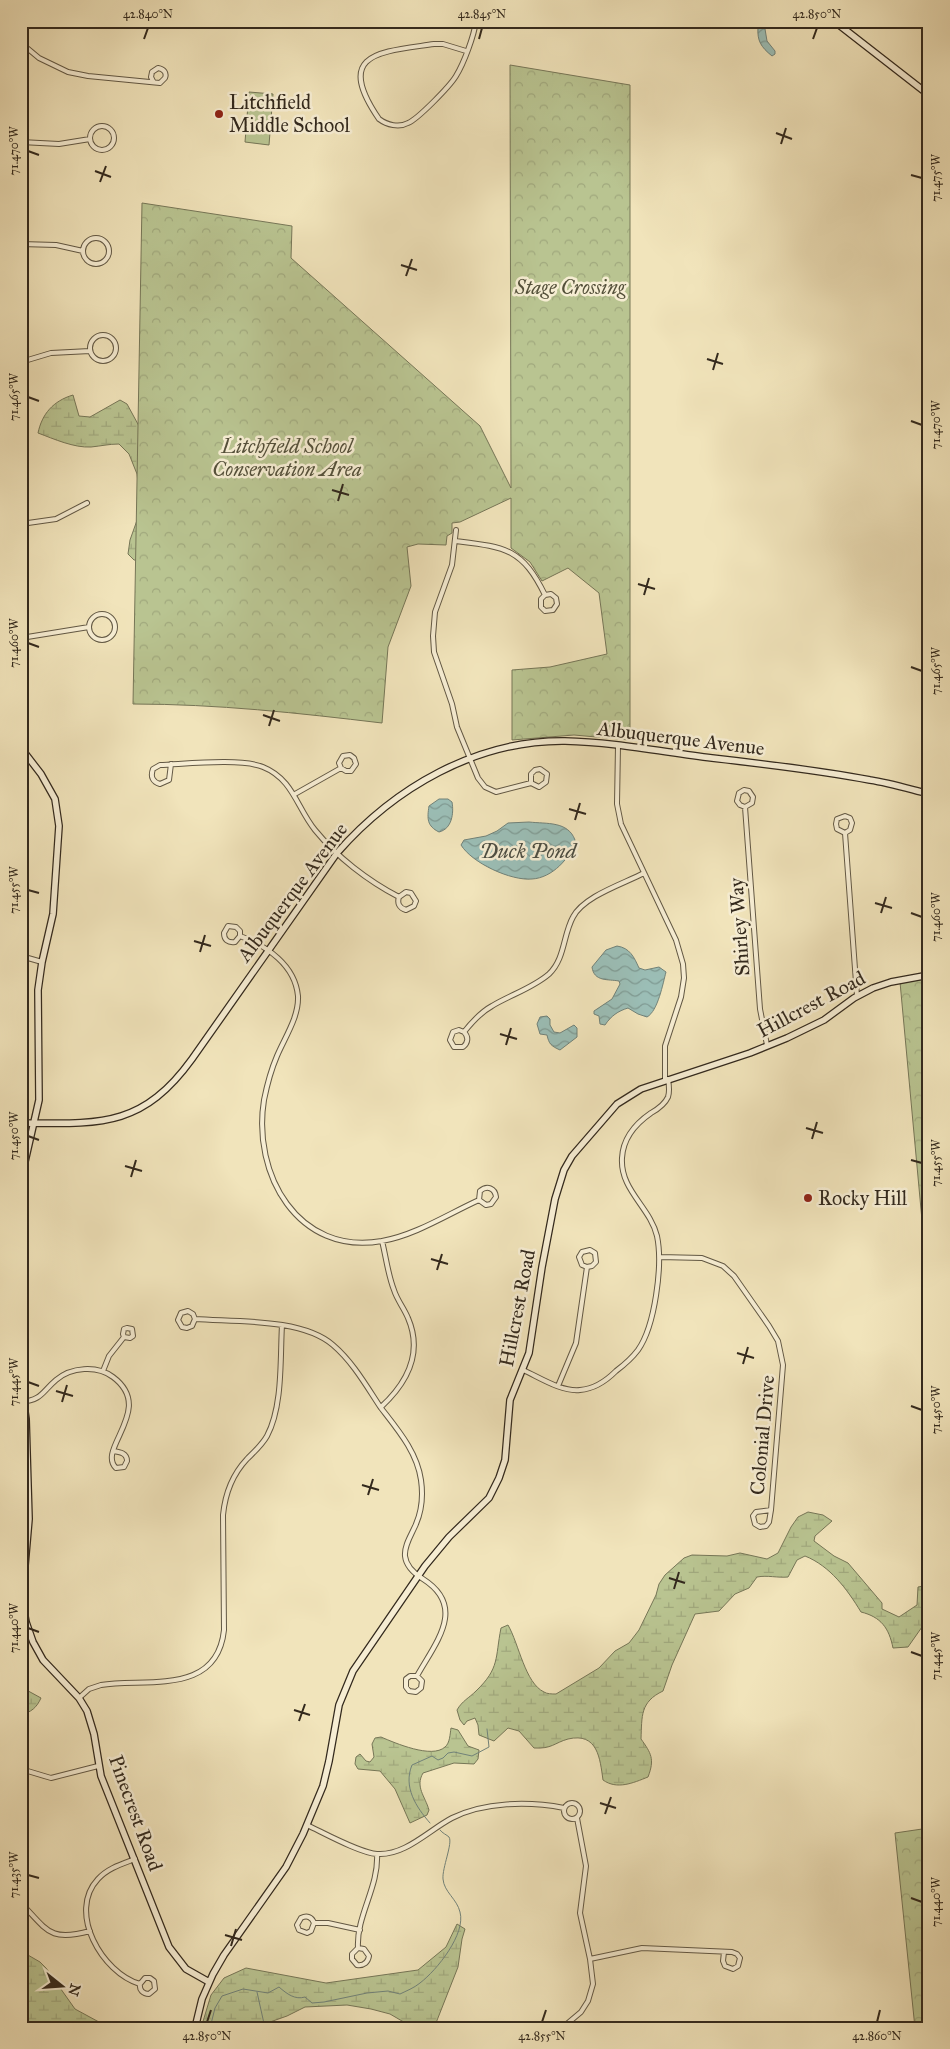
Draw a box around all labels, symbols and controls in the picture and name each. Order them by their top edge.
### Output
text: 42.840°N [123,7,173,21]
text: 42.845°N [458,7,506,21]
text: 42.850°N [793,7,841,21]
place label: Litchfield Middle School [229,90,350,137]
marker: Litchfield Middle School [213,108,225,120]
text: 71.470°W [7,126,21,176]
text: 71.475°W [929,154,943,202]
park label: Stage Crossing [514,275,627,299]
text: 71.465°W [7,372,21,421]
text: 71.470°W [929,400,943,450]
park label: Litchfield School Conservation Area [212,434,362,481]
text: 71.460°W [7,618,21,668]
text: 71.465°W [929,646,943,695]
street label: Albuquerque Avenue [595,716,766,761]
street label: Albuquerque Avenue [231,818,353,968]
water label: Duck Pond [480,838,578,864]
text: 71.455°W [7,866,21,914]
street label: Shirley Way [724,876,754,977]
text: 71.460°W [929,892,943,942]
street label: Hillcrest Road [753,965,869,1043]
text: 71.450°W [7,1111,21,1160]
text: 71.455°W [929,1139,943,1187]
place label: Rocky Hill [818,1186,908,1210]
marker: Rocky Hill [802,1192,814,1204]
street label: Hillcrest Road [494,1247,540,1369]
text: 71.445°W [7,1357,21,1406]
street label: Colonial Drive [745,1374,779,1496]
text: 71.450°W [929,1385,943,1434]
text: 71.440°W [7,1602,21,1653]
text: 71.445°W [929,1631,943,1680]
street label: Pinecrest Road [104,1752,168,1874]
text: 71.435°W [7,1851,21,1898]
text: 71.440°W [929,1876,943,1927]
north arrow [38,1962,88,2012]
text: N [64,1981,84,1998]
text: 42.850°N [183,2029,231,2043]
text: 42.855°N [518,2029,566,2043]
text: 42.860°N [852,2029,902,2043]

